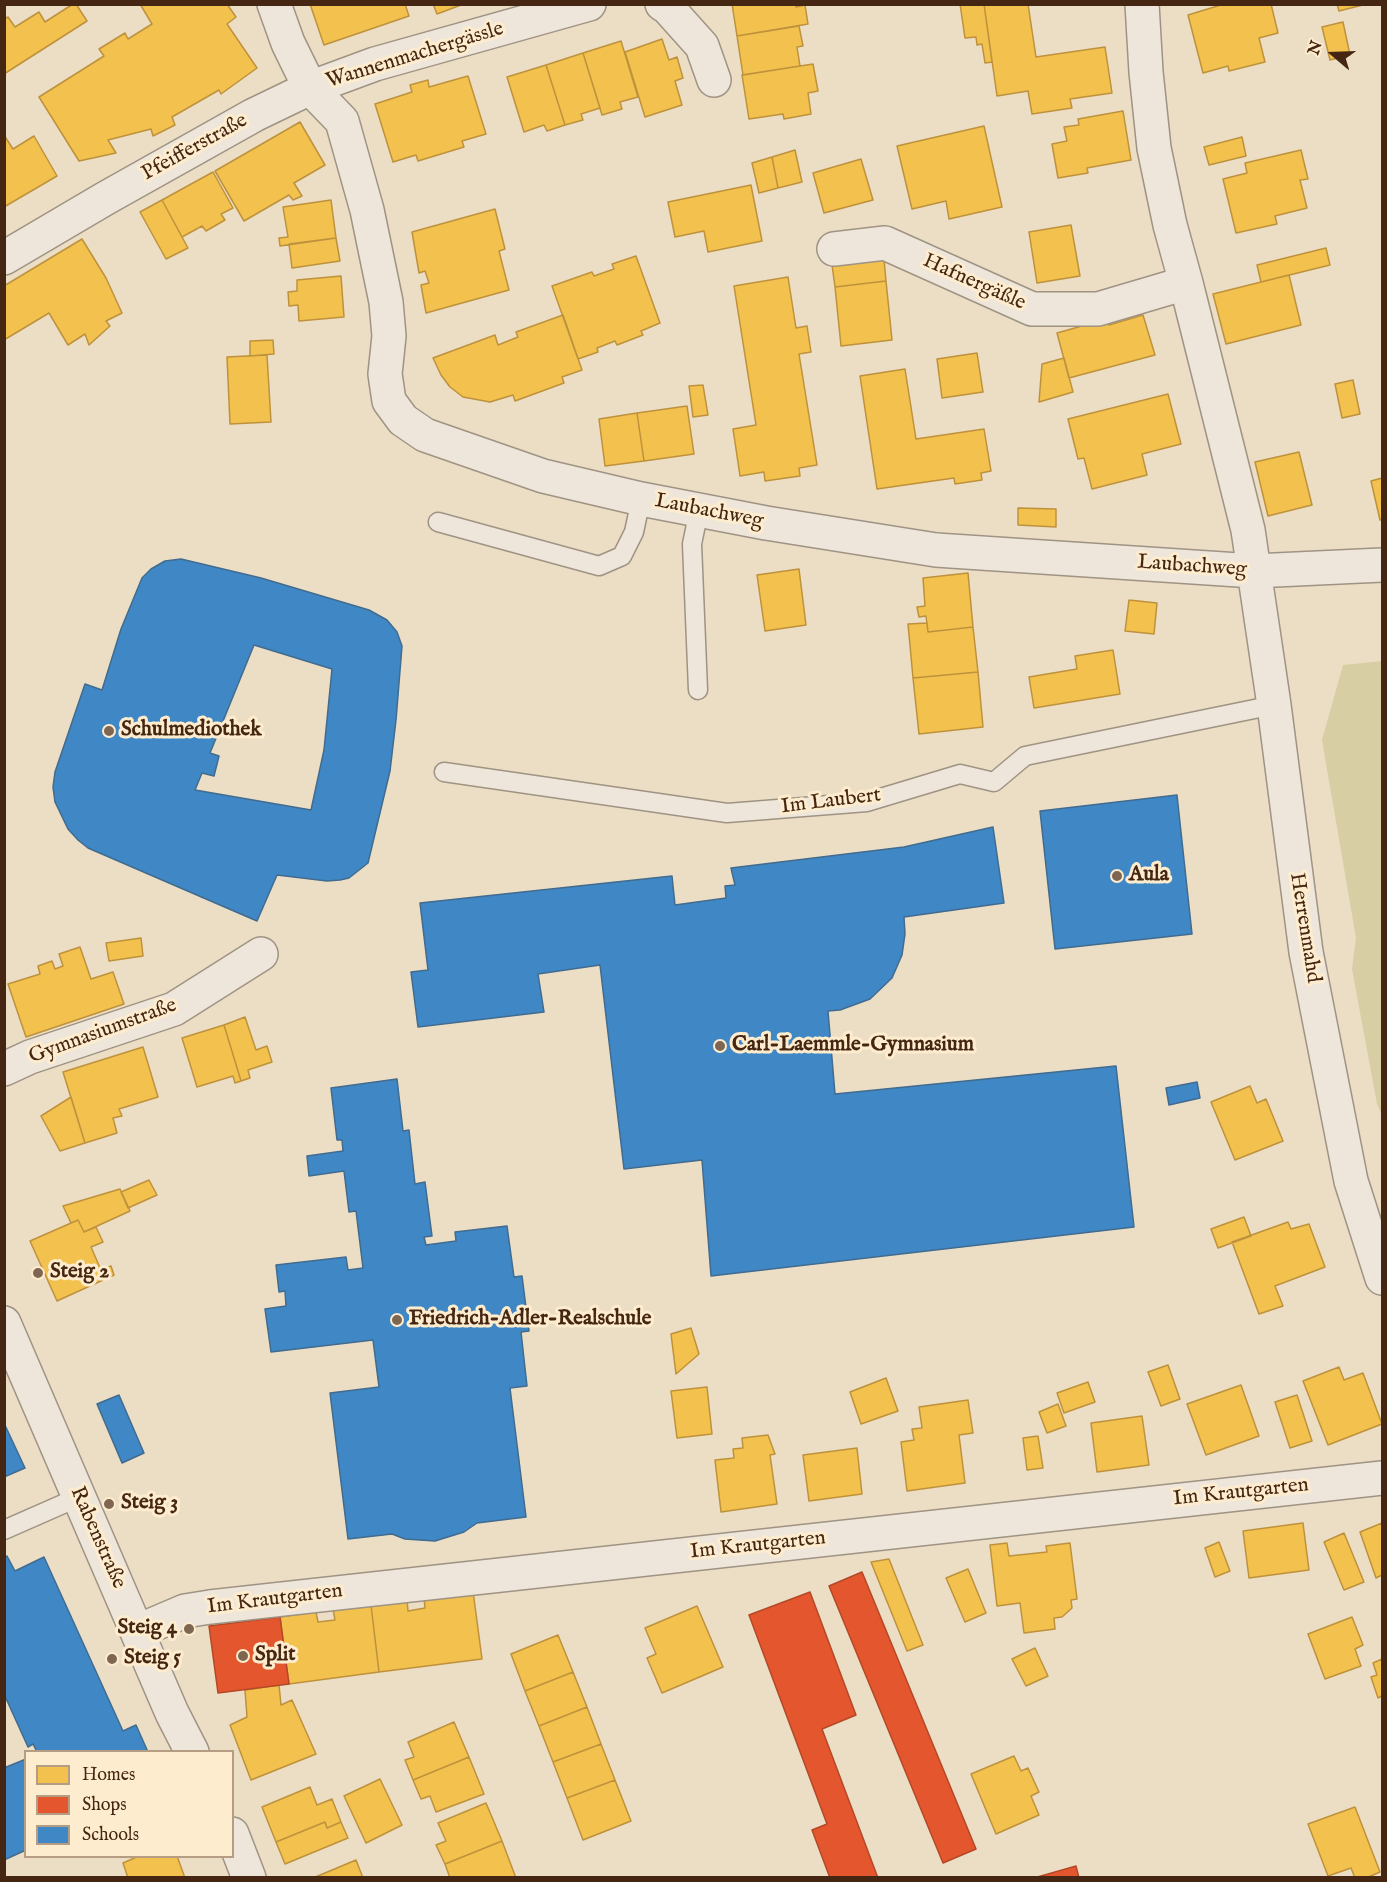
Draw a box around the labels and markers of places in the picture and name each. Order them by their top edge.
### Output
place label: Schulmediothek [121,718,261,744]
marker: Schulmediothek [102,724,116,738]
place label: Aula [1129,863,1169,889]
marker: Aula [1110,869,1124,883]
place label: Carl-Laemmle-Gymnasium [732,1033,974,1059]
marker: Carl-Laemmle-Gymnasium [713,1039,727,1053]
place label: Steig 2 [50,1260,109,1286]
marker: Steig 2 [31,1266,45,1280]
place label: Friedrich-Adler-Realschule [409,1307,651,1333]
marker: Friedrich-Adler-Realschule [390,1313,404,1327]
place label: Steig 3 [121,1491,178,1517]
marker: Steig 3 [102,1497,116,1511]
place label: Steig 4 [117,1616,177,1642]
marker: Steig 4 [182,1622,196,1636]
place label: Split [255,1643,296,1669]
place label: Steig 5 [124,1646,181,1672]
marker: Split [236,1649,250,1663]
marker: Steig 5 [105,1652,119,1666]

